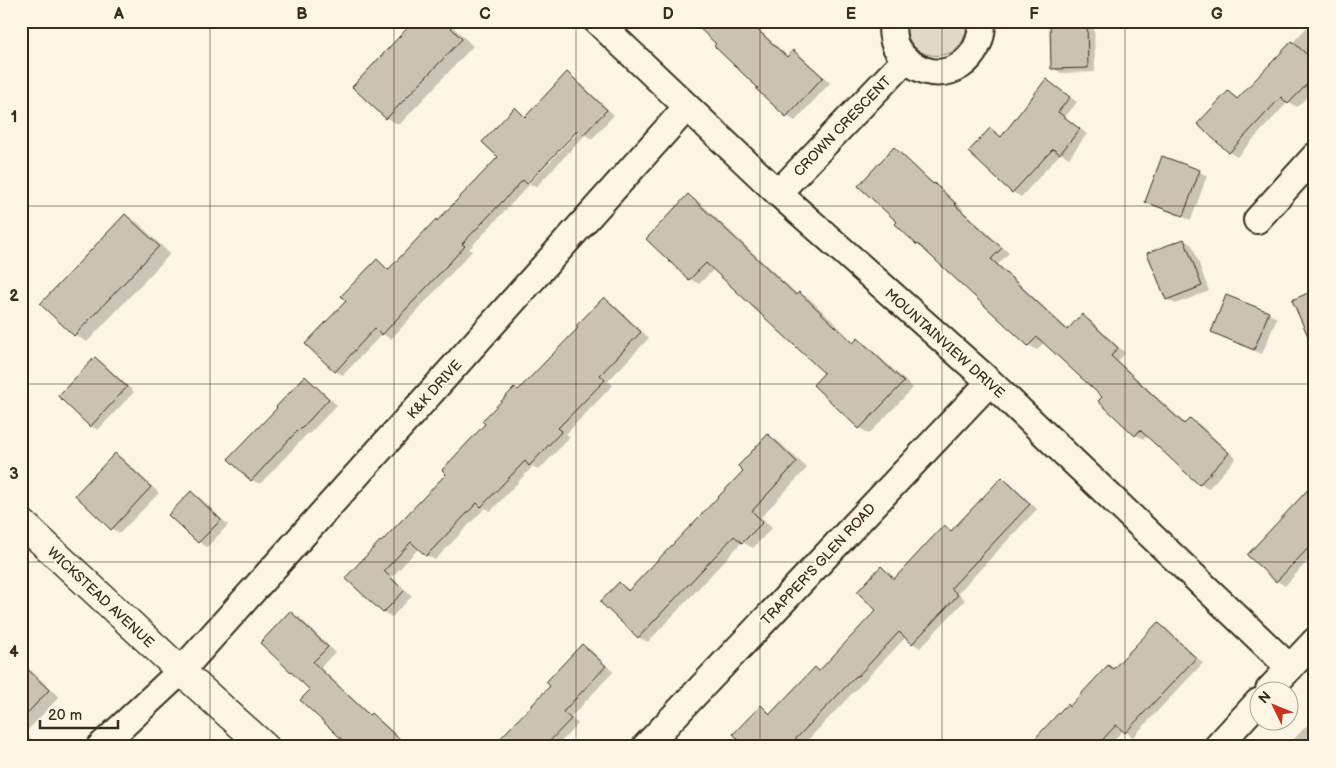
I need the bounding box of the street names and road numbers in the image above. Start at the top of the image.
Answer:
street label: CROWN CRESCENT [790,72,895,180]
street label: MOUNTAINVIEW DRIVE [881,285,1008,402]
street label: K&K DRIVE [403,356,465,422]
street label: TRAPPER'S GLEN ROAD [758,500,879,629]
street label: WICKSTEAD AVENUE [44,543,158,651]

